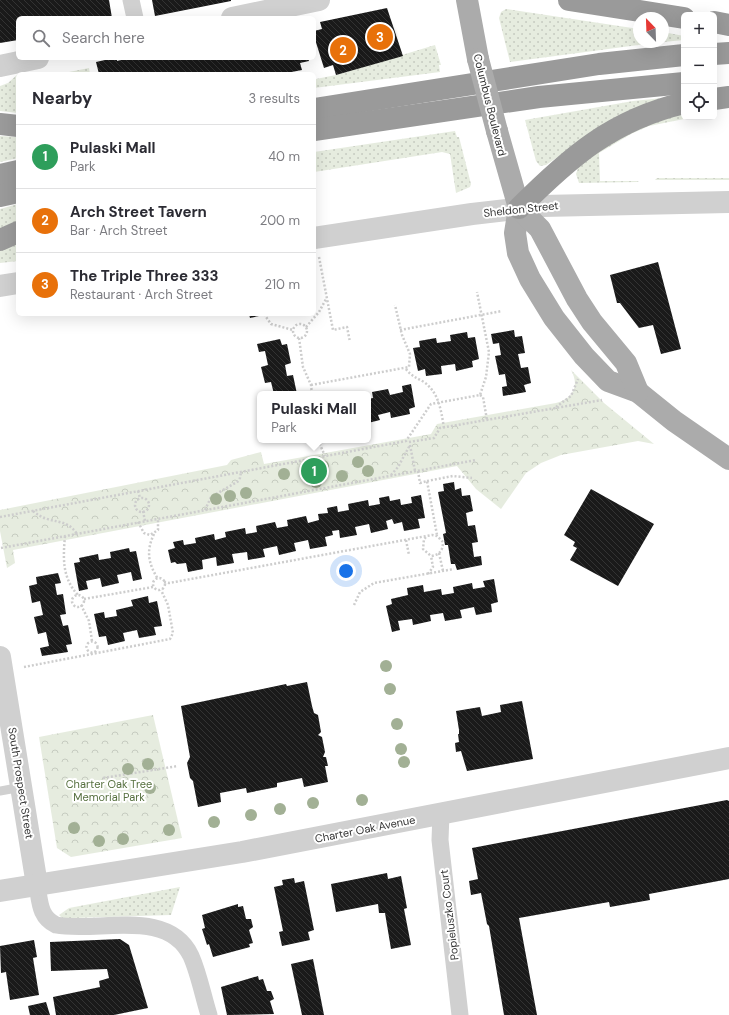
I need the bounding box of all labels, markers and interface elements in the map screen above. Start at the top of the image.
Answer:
north arrow [633,12,669,48]
map controls [681,12,717,120]
button: + [681,12,717,48]
search box [16,16,316,60]
pin: 3 [367,22,393,52]
icon: search [30,27,52,49]
text: Search here [62,28,145,48]
pin: 2 [330,35,356,65]
button: − [681,48,717,84]
street label: Columbus Boulevard [471,52,509,158]
button: locate [681,84,717,120]
text: Nearby [32,87,92,109]
text: 3 results [248,90,300,107]
text: Pulaski Mall [70,138,156,158]
text: 1 [43,148,47,165]
text: 40 m [268,148,300,165]
text: Park [70,158,96,175]
street label: Sheldon Street [483,198,559,220]
text: Arch Street Tavern [70,202,207,222]
text: 2 [41,212,49,229]
text: 200 m [260,212,300,229]
text: Bar · Arch Street [70,222,168,239]
text: The Triple Three 333 [70,266,219,286]
text: 3 [41,276,49,293]
text: 210 m [265,276,300,293]
text: Restaurant · Arch Street [70,286,213,303]
popup [257,391,371,443]
text: Pulaski Mall [271,399,357,419]
text: Park [271,419,297,436]
pin: 1 [301,456,327,486]
your location [336,561,356,581]
street label: South Prospect Street [5,726,37,840]
park label: Charter Oak Tree Memorial Park [66,777,152,804]
street label: Charter Oak Avenue [314,812,416,846]
street label: Popieluszko Court [436,869,462,961]

